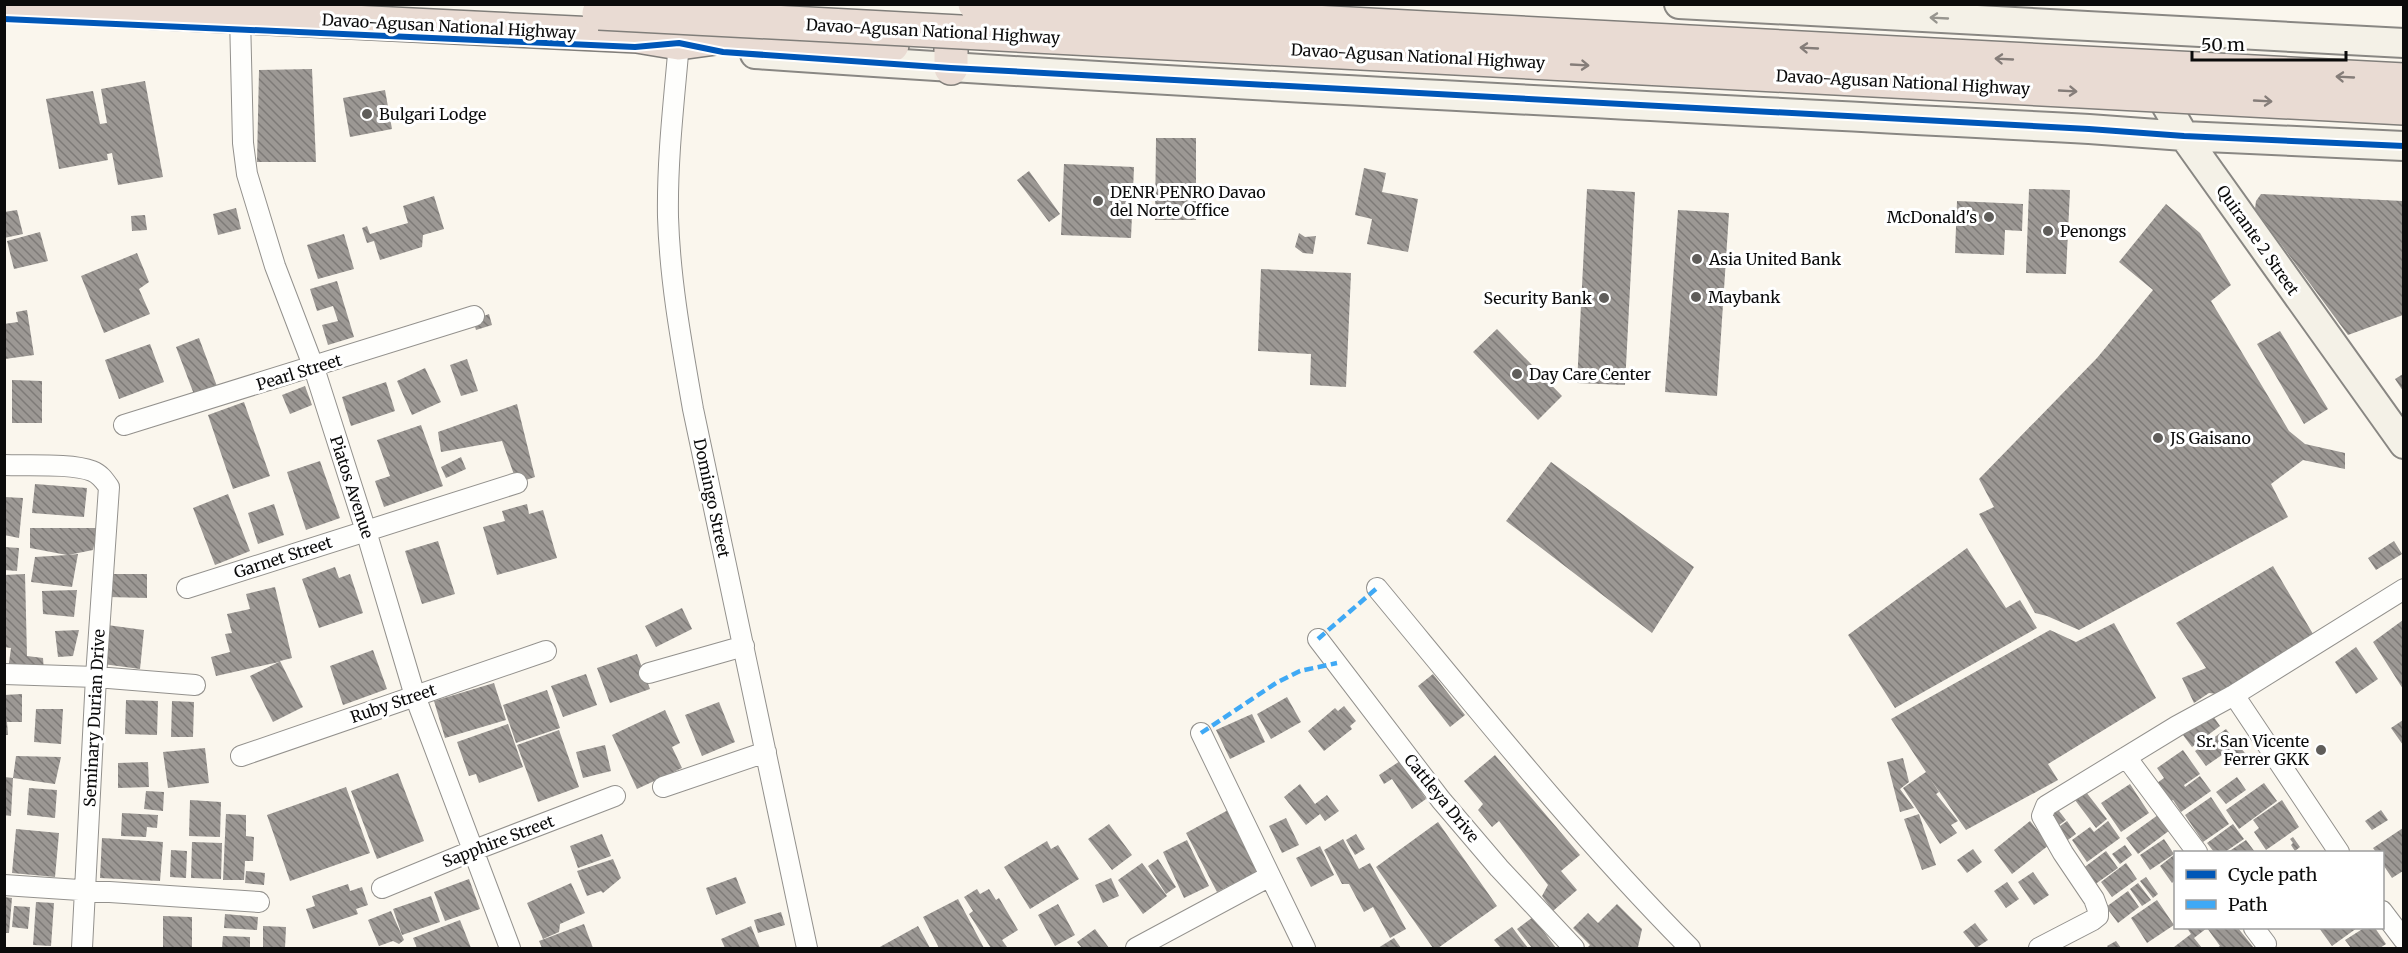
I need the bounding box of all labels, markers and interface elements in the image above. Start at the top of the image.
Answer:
street label: Davao-Agusan National Highway [321,9,577,43]
one-way arrow [1930,13,1950,24]
street label: Davao-Agusan National Highway [805,14,1061,48]
scale bar [2192,24,2346,62]
text: 50 m [2201,33,2245,56]
street label: Davao-Agusan National Highway [1290,39,1546,73]
one-way arrow [1799,43,1819,54]
one-way arrow [1994,53,2014,64]
one-way arrow [1569,59,1589,70]
street label: Davao-Agusan National Highway [1775,65,2031,99]
one-way arrow [2336,71,2356,82]
one-way arrow [2058,85,2078,96]
one-way arrow [2252,95,2272,106]
place label: Bulgari Lodge [379,104,486,124]
marker: Bulgari Lodge [360,107,374,121]
street label: Quirante 2 Street [2212,181,2304,300]
place label: DENR PENRO Davao del Norte Office [1110,182,1266,220]
marker: DENR PENRO Davao del Norte Office [1091,194,1105,208]
place label: McDonald's [1887,207,1977,227]
marker: McDonald's [1982,210,1996,224]
place label: Penongs [2060,221,2126,241]
marker: Penongs [2041,224,2055,238]
place label: Asia United Bank [1708,249,1842,269]
marker: Asia United Bank [1690,252,1704,266]
place label: Maybank [1708,287,1781,307]
place label: Security Bank [1484,288,1593,308]
marker: Maybank [1689,290,1703,304]
marker: Security Bank [1597,291,1611,305]
street label: Pearl Street [254,349,345,394]
place label: Day Care Center [1529,364,1651,384]
marker: Day Care Center [1510,367,1524,381]
place label: JS Gaisano [2169,428,2251,448]
marker: JS Gaisano [2151,431,2165,445]
street label: Piatos Avenue [326,433,378,541]
street label: Domingo Street [690,436,735,560]
street label: Garnet Street [231,531,335,582]
street label: Seminary Durian Drive [79,629,109,807]
street label: Ruby Street [348,679,439,727]
place label: Sr. San Vicente Ferrer GKK [2196,731,2309,769]
marker: Sr. San Vicente Ferrer GKK [2314,743,2328,757]
street label: Cattleya Drive [1400,750,1484,846]
street label: Sapphire Street [439,810,557,872]
legend [2174,851,2384,929]
text: Cycle path [2228,863,2318,886]
text: Path [2228,893,2268,916]

